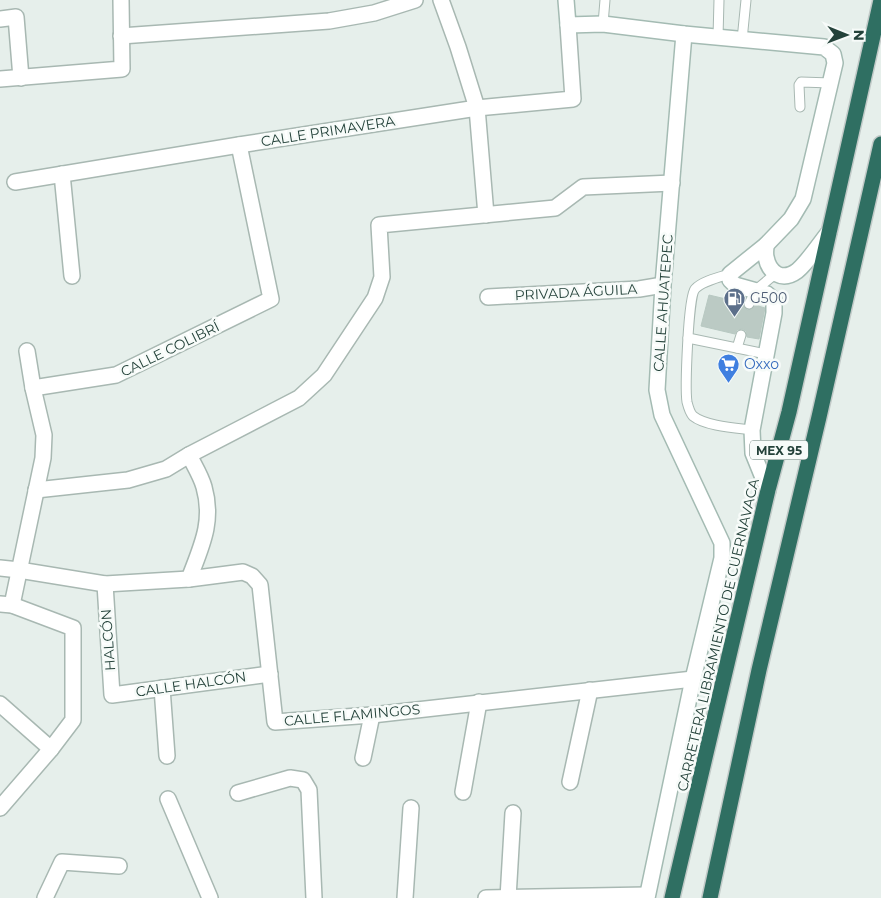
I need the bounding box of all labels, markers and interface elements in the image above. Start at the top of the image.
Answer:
north arrow [821,10,871,60]
text: N [850,29,868,41]
street label: CALLE PRIMAVERA [260,111,397,150]
street label: CALLE AHUATEPEC [649,234,677,372]
street label: PRIVADA ÁGUILA [514,280,639,304]
fuel station icon: G500 [722,286,746,317]
place label: G500 [750,289,787,307]
street label: CALLE COLIBRÍ [118,317,223,381]
supermarket icon: Oxxo [716,352,740,383]
place label: Oxxo [744,355,779,373]
road number: MEX 95 [750,440,808,460]
street label: CARRETERA LIBRAMIENTO DE CUERNAVACA [673,476,763,793]
street label: HALCÓN [97,608,119,672]
street label: CALLE HALCÓN [135,667,247,701]
street label: CALLE FLAMINGOS [283,700,421,730]

